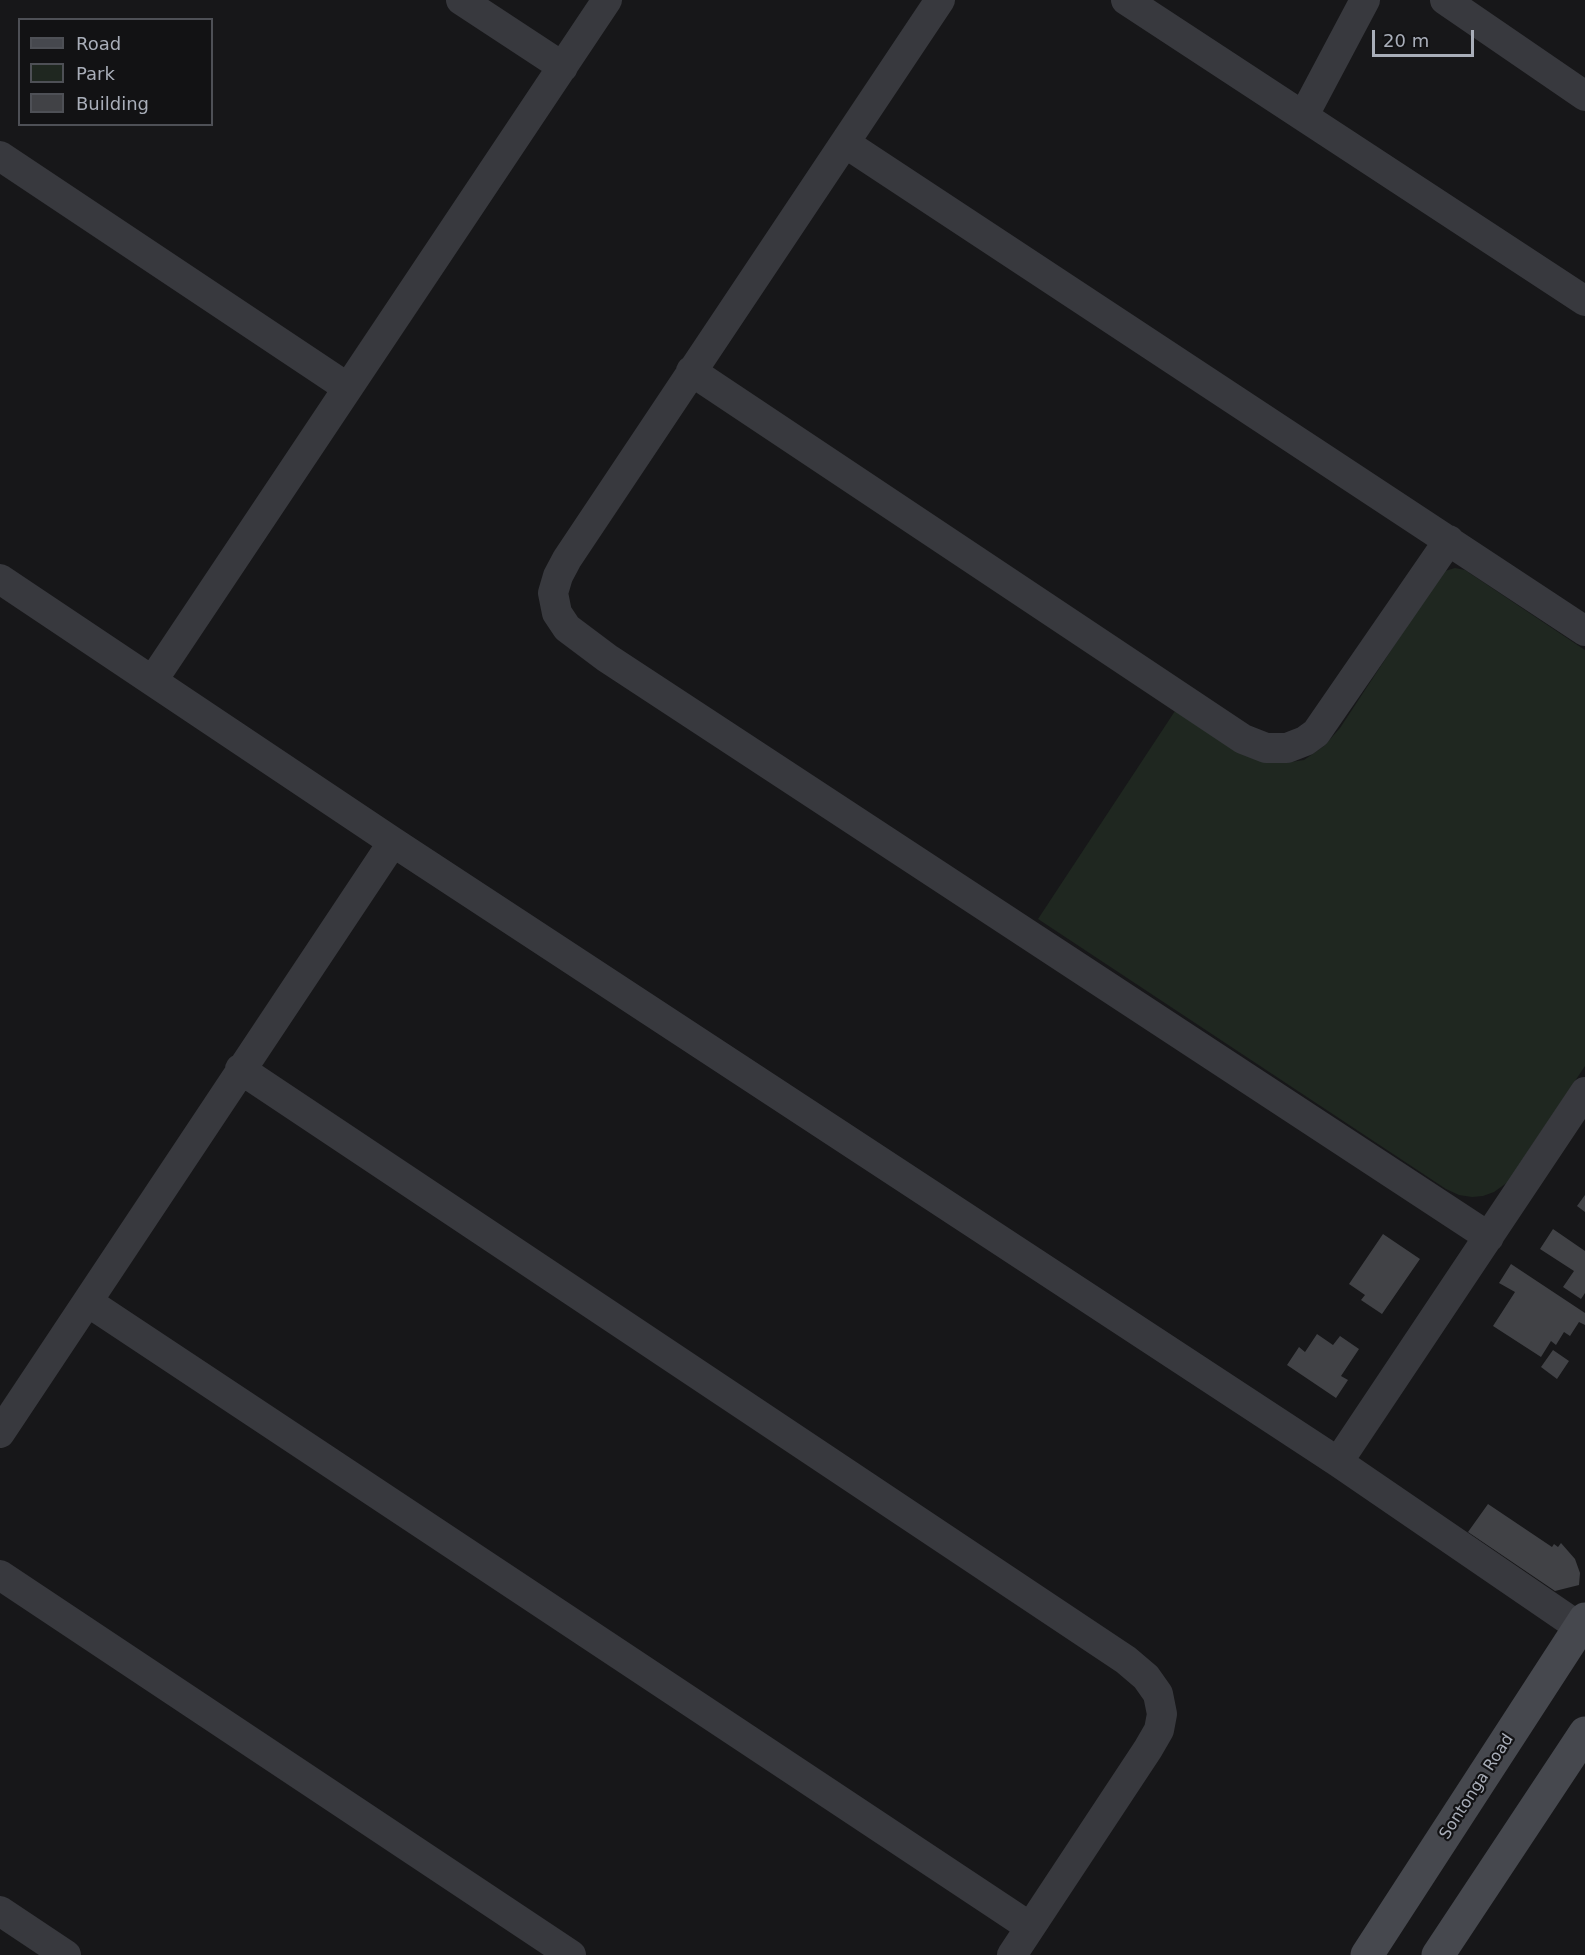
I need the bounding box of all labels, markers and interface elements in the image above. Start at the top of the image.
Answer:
legend [18,18,213,126]
scale bar [1375,18,1477,56]
text: 20 m [1383,30,1429,51]
text: Road [76,33,121,54]
text: Park [76,63,115,84]
text: Building [76,93,149,114]
street label: Sontonga Road [1436,1731,1518,1843]

